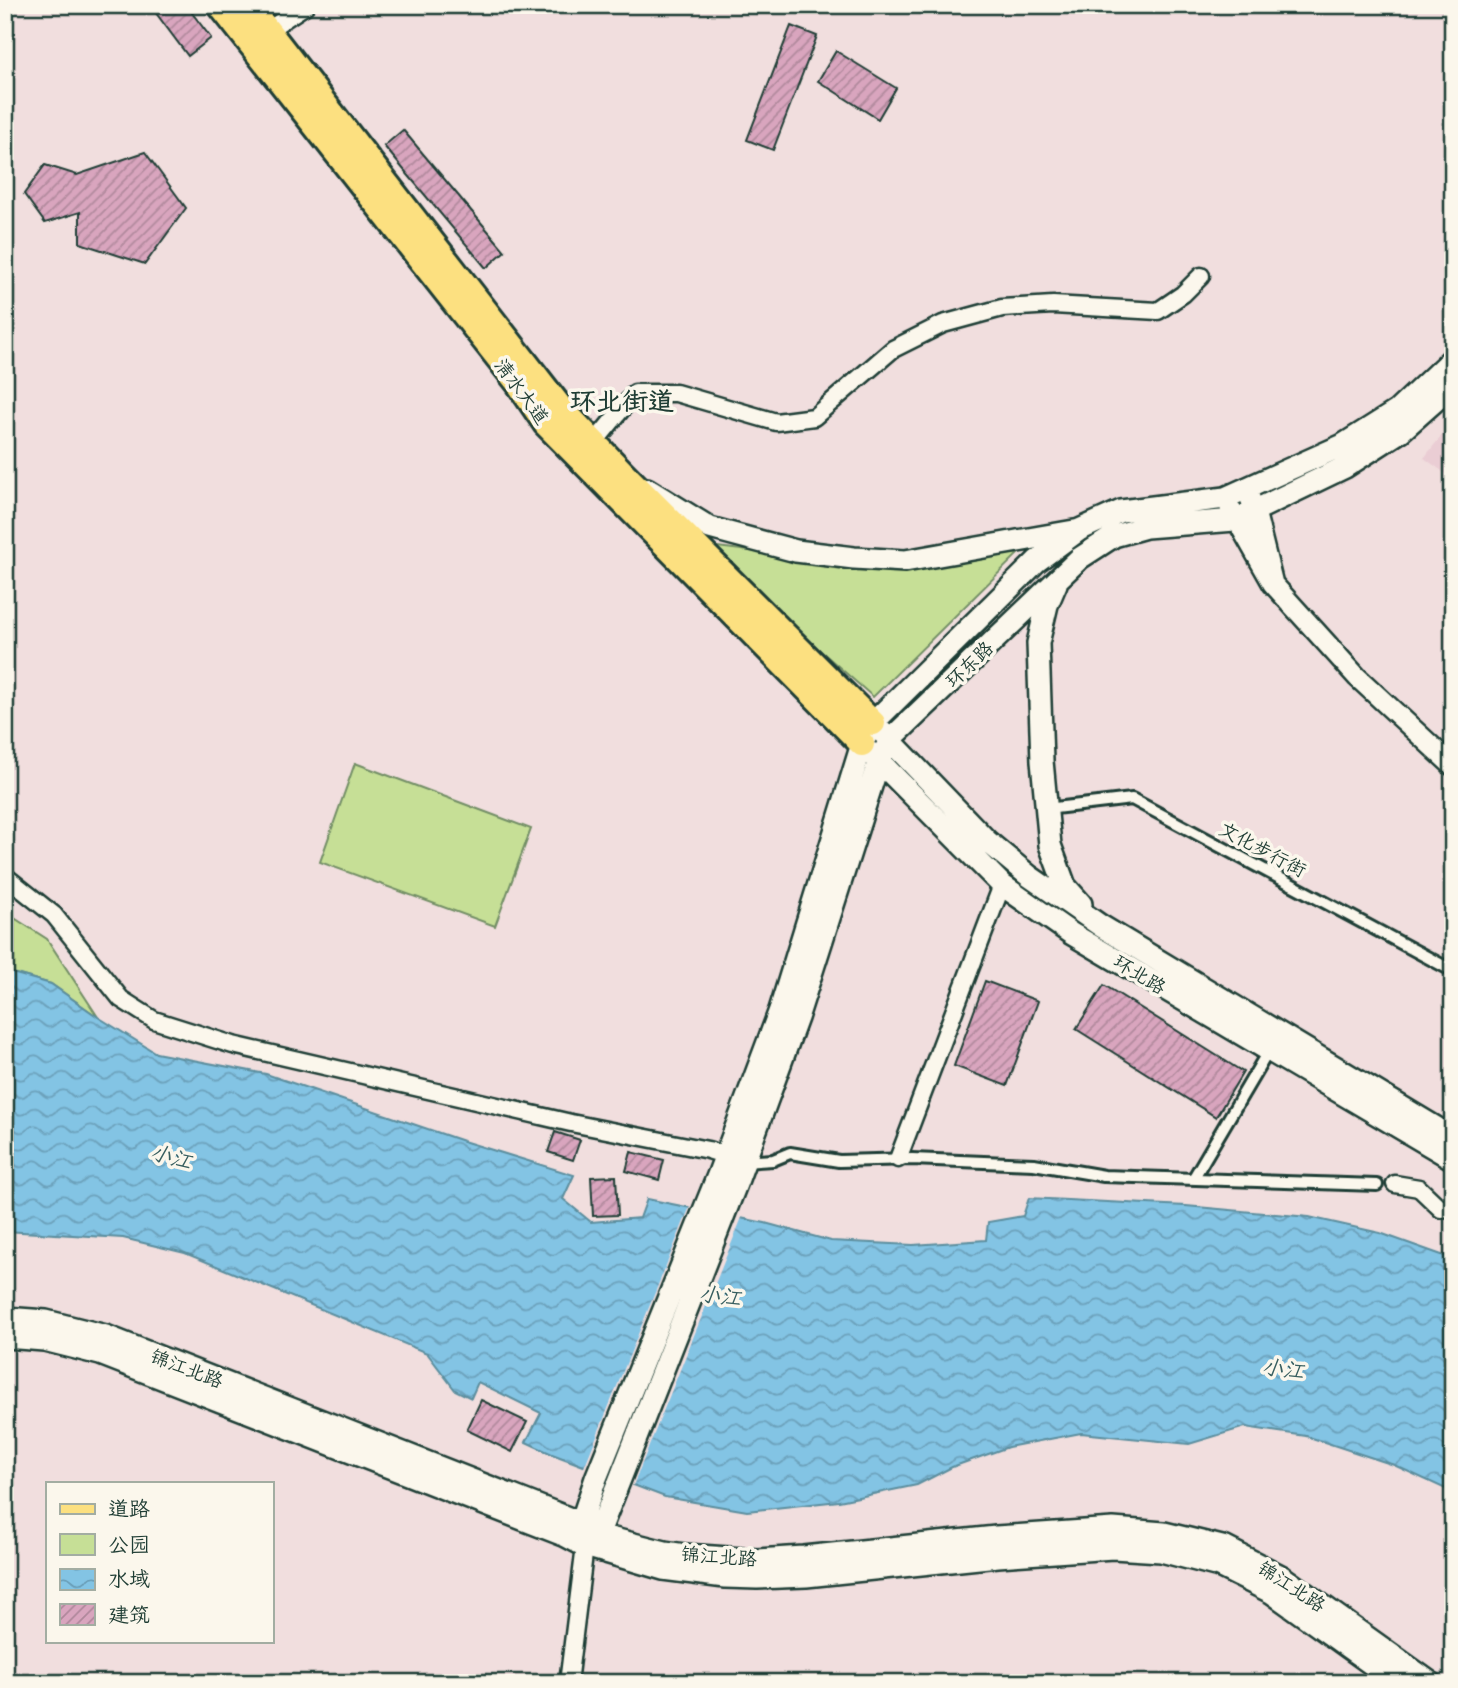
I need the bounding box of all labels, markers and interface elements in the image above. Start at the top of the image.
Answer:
street label: 清水大道 [490,353,554,429]
district label: 环北街道 [570,384,674,417]
street label: 环东路 [940,636,998,692]
street label: 文化步行街 [1215,816,1311,882]
street label: 环北路 [1109,949,1171,999]
water label: 小江 [147,1138,196,1175]
water label: 小江 [698,1280,744,1312]
street label: 锦江北路 [147,1343,227,1393]
water label: 小江 [1261,1353,1307,1385]
legend [46,1482,273,1642]
text: 道路 [108,1495,150,1522]
text: 公园 [108,1531,150,1558]
street label: 锦江北路 [680,1541,758,1571]
street label: 锦江北路 [1254,1555,1330,1617]
text: 水域 [108,1565,150,1592]
text: 建筑 [108,1601,150,1628]

